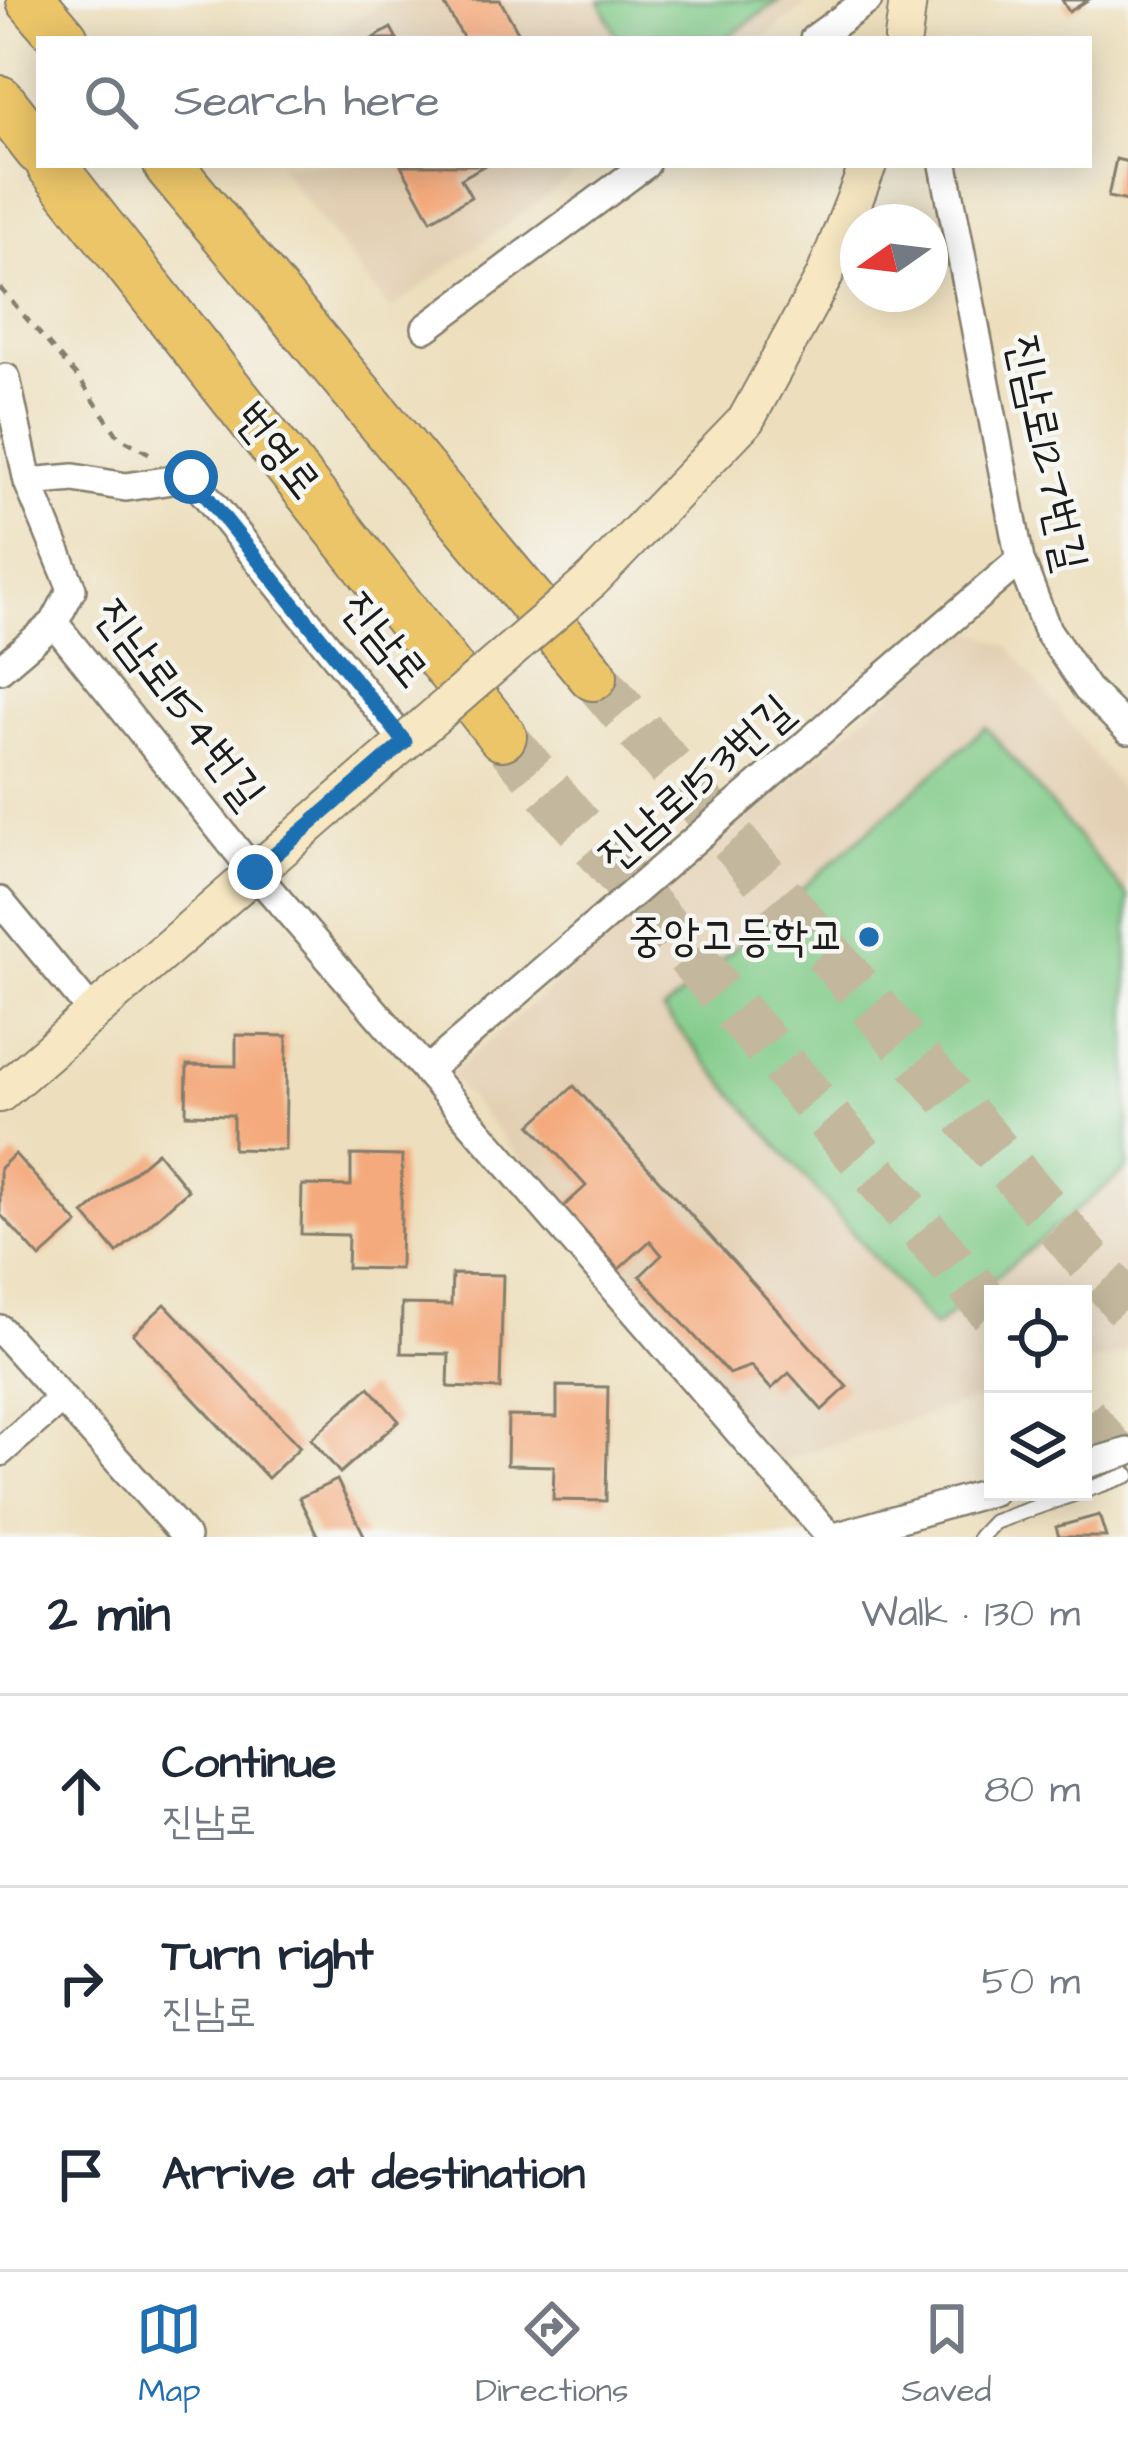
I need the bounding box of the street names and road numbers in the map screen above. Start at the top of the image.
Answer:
street label: 진남로127번길 [991,329,1101,577]
street label: 번영로 [219,389,335,513]
street label: 진남로 [326,578,442,702]
street label: 진남로154번길 [79,586,279,822]
street label: 진남로153번길 [585,681,807,887]

